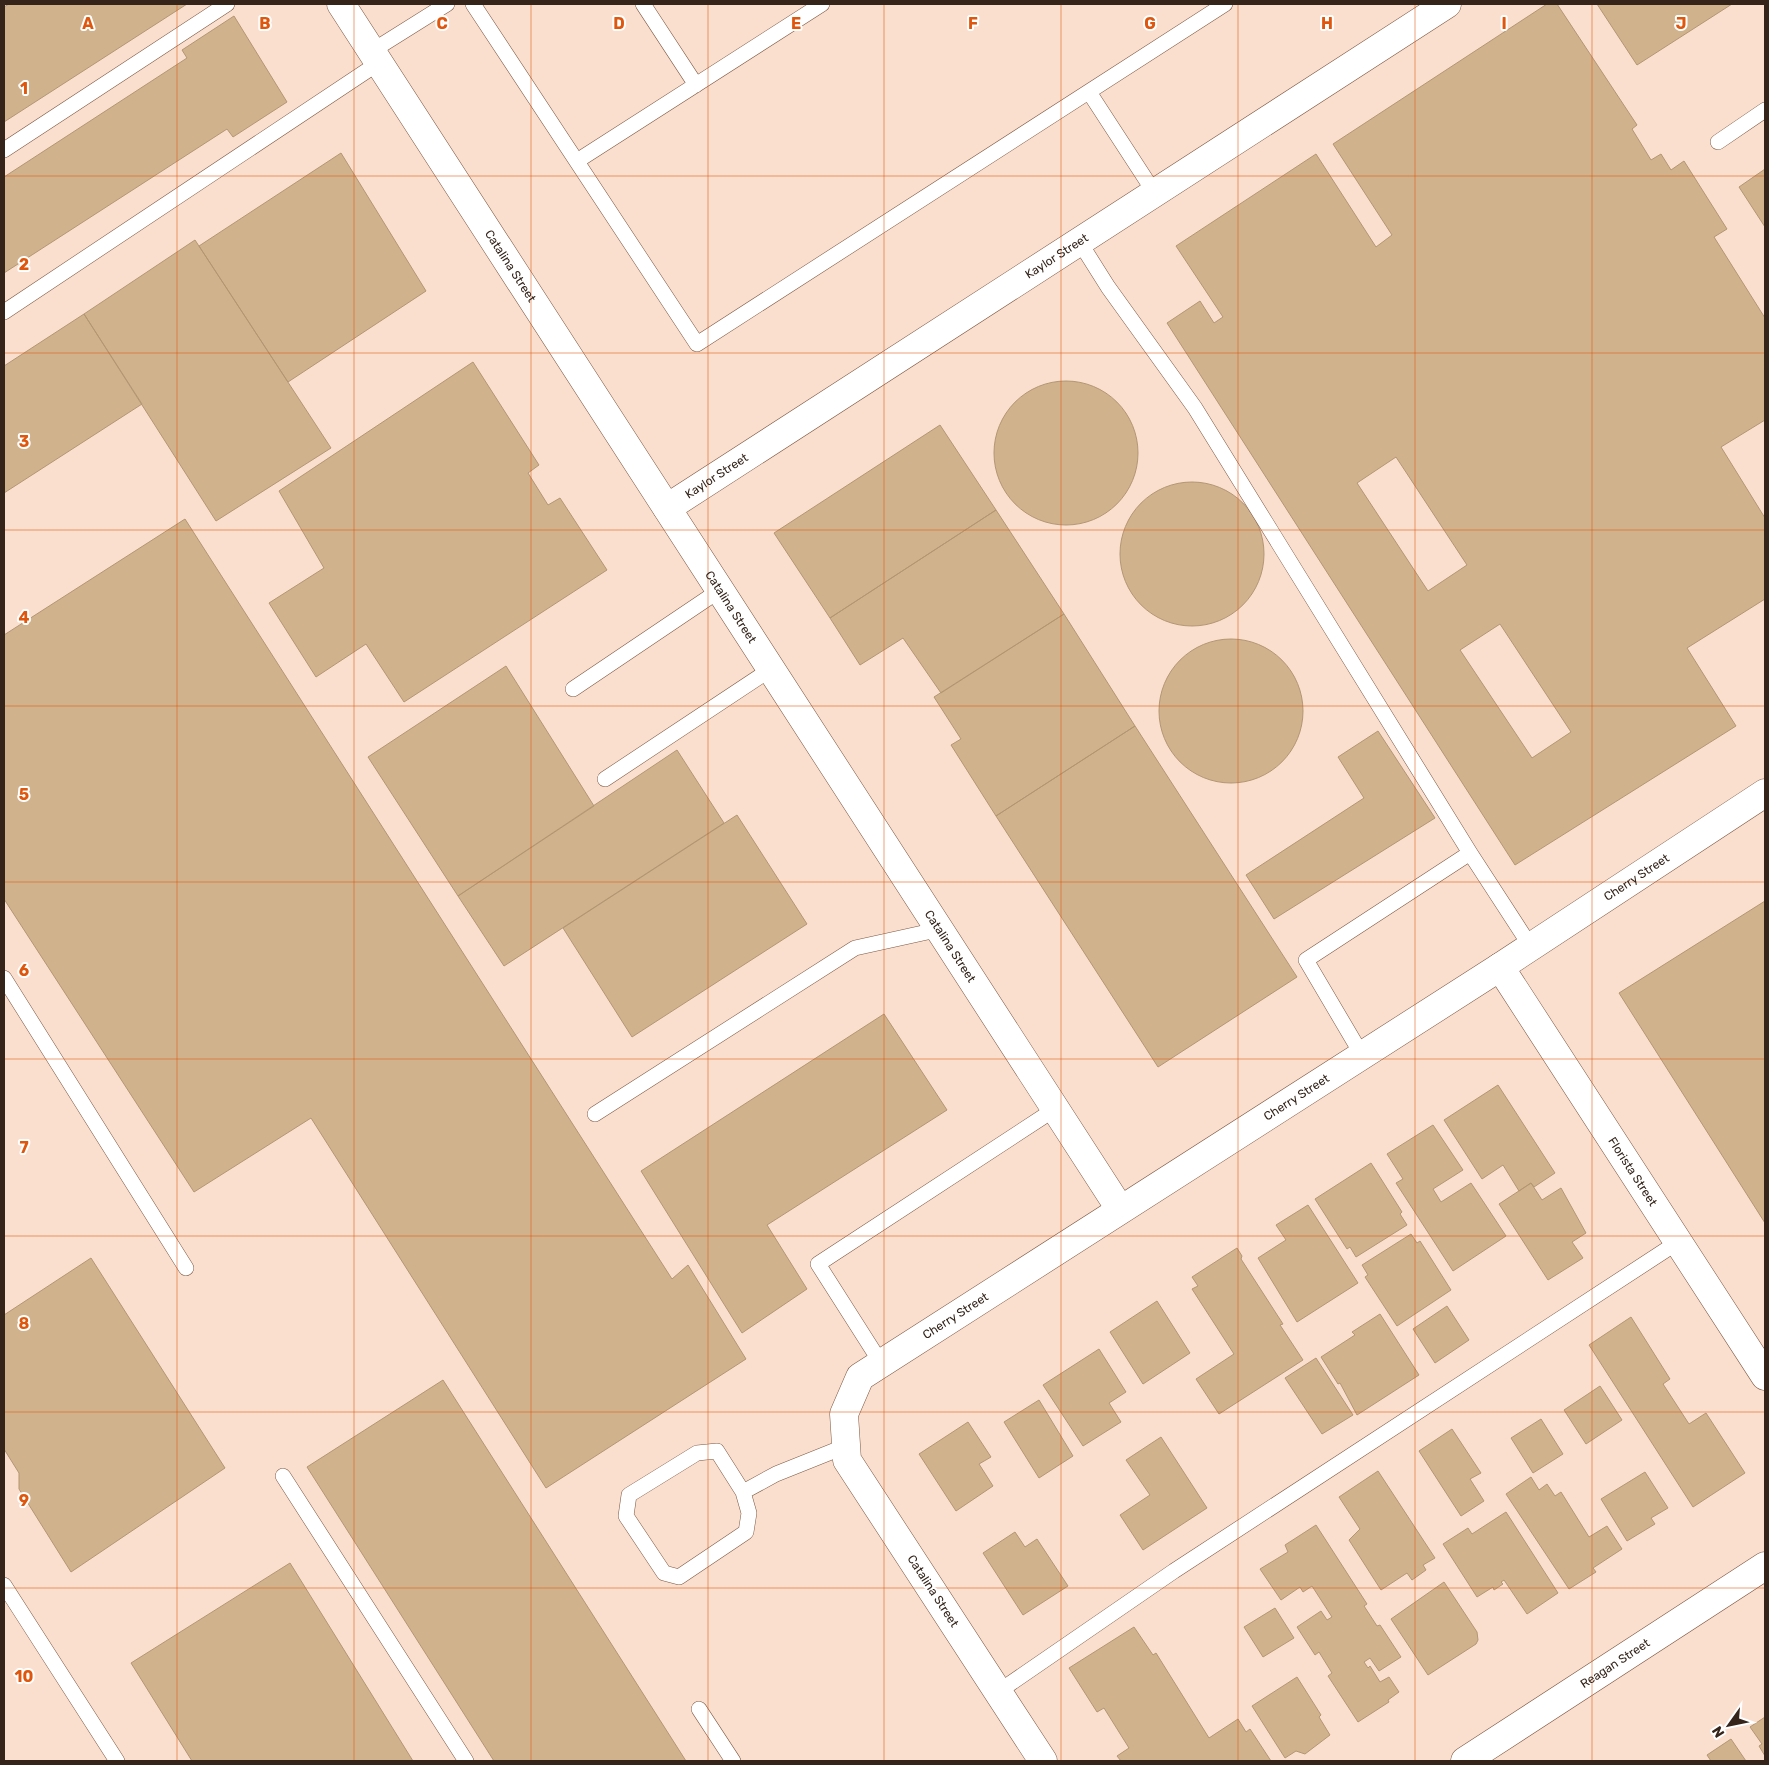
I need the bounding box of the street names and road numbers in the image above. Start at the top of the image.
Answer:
street label: Catalina Street [482,227,539,305]
street label: Kaylor Street [1023,231,1091,282]
street label: Kaylor Street [682,450,751,501]
street label: Catalina Street [702,568,759,646]
street label: Cherry Street [1601,851,1672,904]
street label: Catalina Street [922,907,979,985]
street label: Cherry Street [1261,1071,1332,1124]
street label: Florista Street [1605,1135,1660,1209]
street label: Cherry Street [920,1289,991,1342]
street label: Catalina Street [904,1552,962,1630]
street label: Reagan Street [1578,1636,1653,1691]

